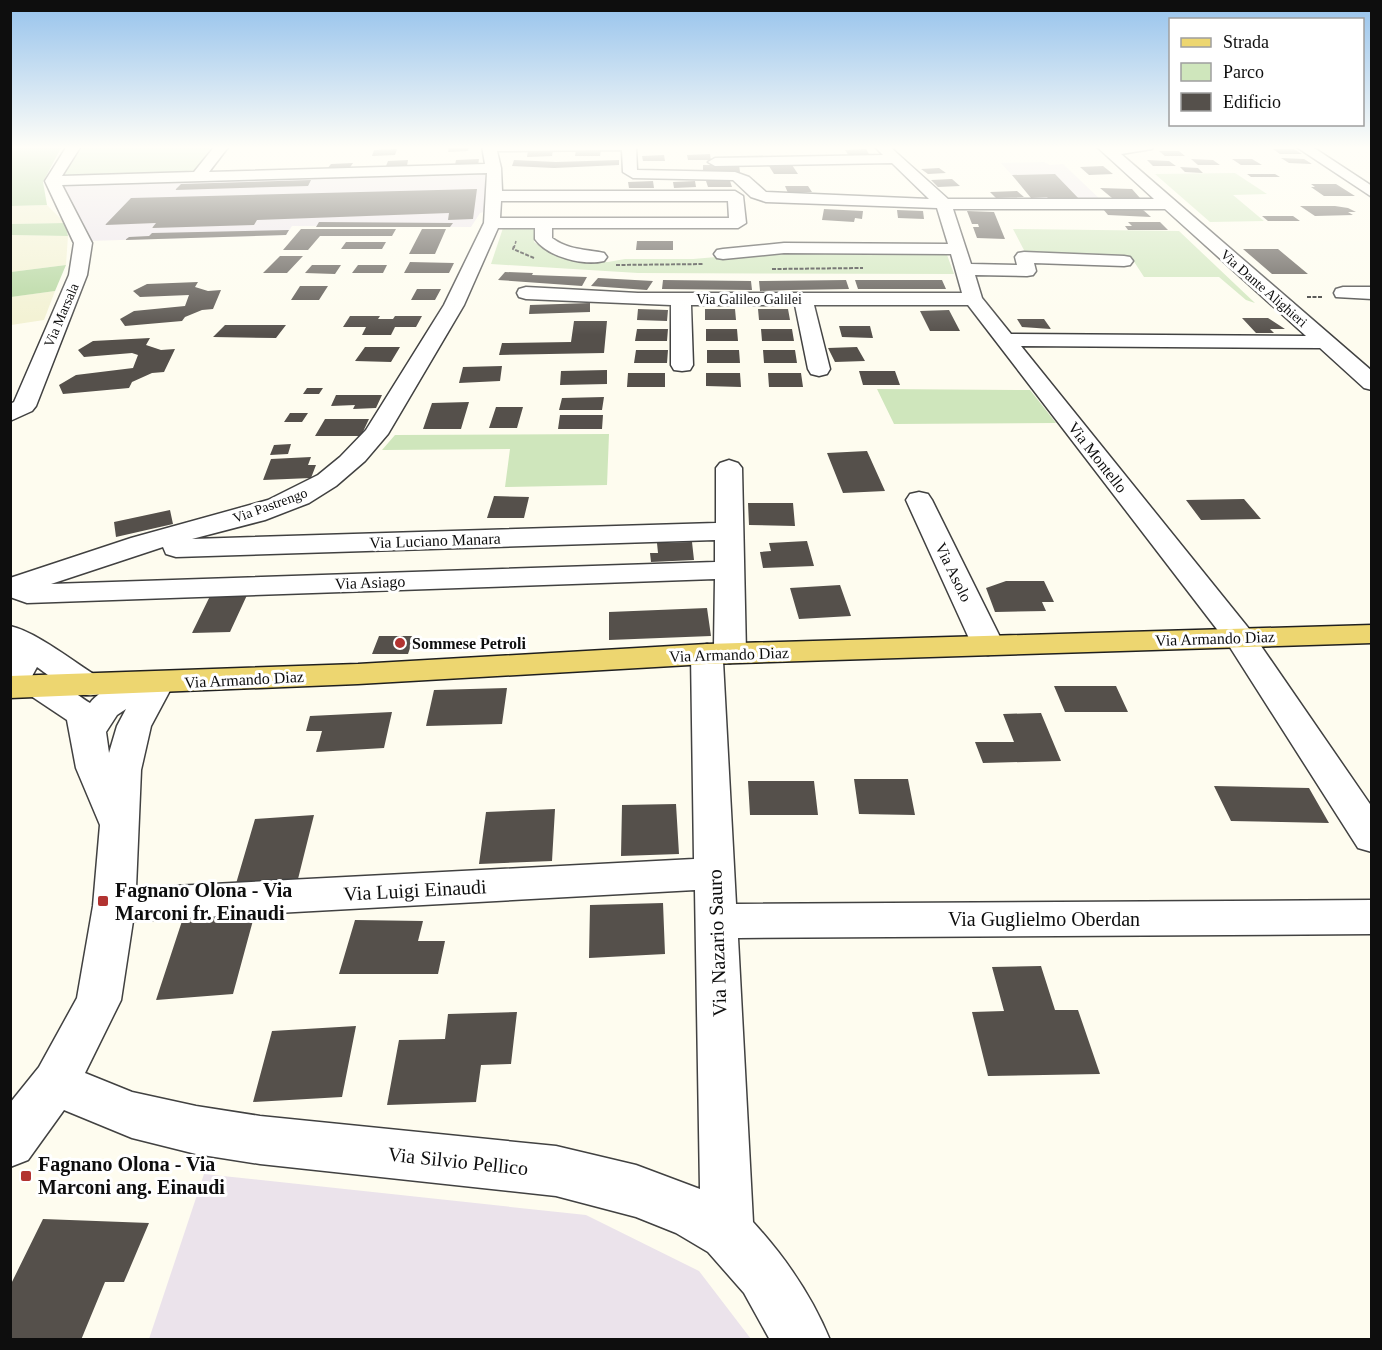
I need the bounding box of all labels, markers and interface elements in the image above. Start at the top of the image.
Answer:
legend [1169,18,1364,126]
text: Strada [1223,32,1269,52]
text: Parco [1223,62,1264,82]
text: Edificio [1223,92,1281,112]
street label: Via Dante Alighieri [1217,247,1310,330]
street label: Via Marsala [41,280,82,349]
street label: Via Galileo Galilei [696,292,802,307]
street label: Via Montello [1065,419,1130,496]
street label: Via Pastrengo [231,485,309,526]
street label: Via Luciano Manara [369,530,501,551]
street label: Via Asolo [932,540,975,604]
street label: Via Asiago [334,573,406,593]
street label: Via Armando Diaz [1155,628,1275,649]
place label: Sommese Petroli [412,635,526,652]
marker: Sommese Petroli [393,636,407,650]
street label: Via Armando Diaz [669,644,789,665]
street label: Via Armando Diaz [184,668,304,691]
street label: Via Nazario Sauro [703,869,731,1017]
street label: Via Luigi Einaudi [343,875,488,906]
place label: Fagnano Olona - Via Marconi fr. Einaudi [115,879,292,924]
marker: Fagnano Olona - Via Marconi fr. Einaudi [96,894,110,908]
street label: Via Guglielmo Oberdan [948,908,1140,931]
street label: Via Silvio Pellico [387,1143,529,1179]
place label: Fagnano Olona - Via Marconi ang. Einaudi [38,1153,225,1199]
marker: Fagnano Olona - Via Marconi ang. Einaudi [19,1169,33,1183]

